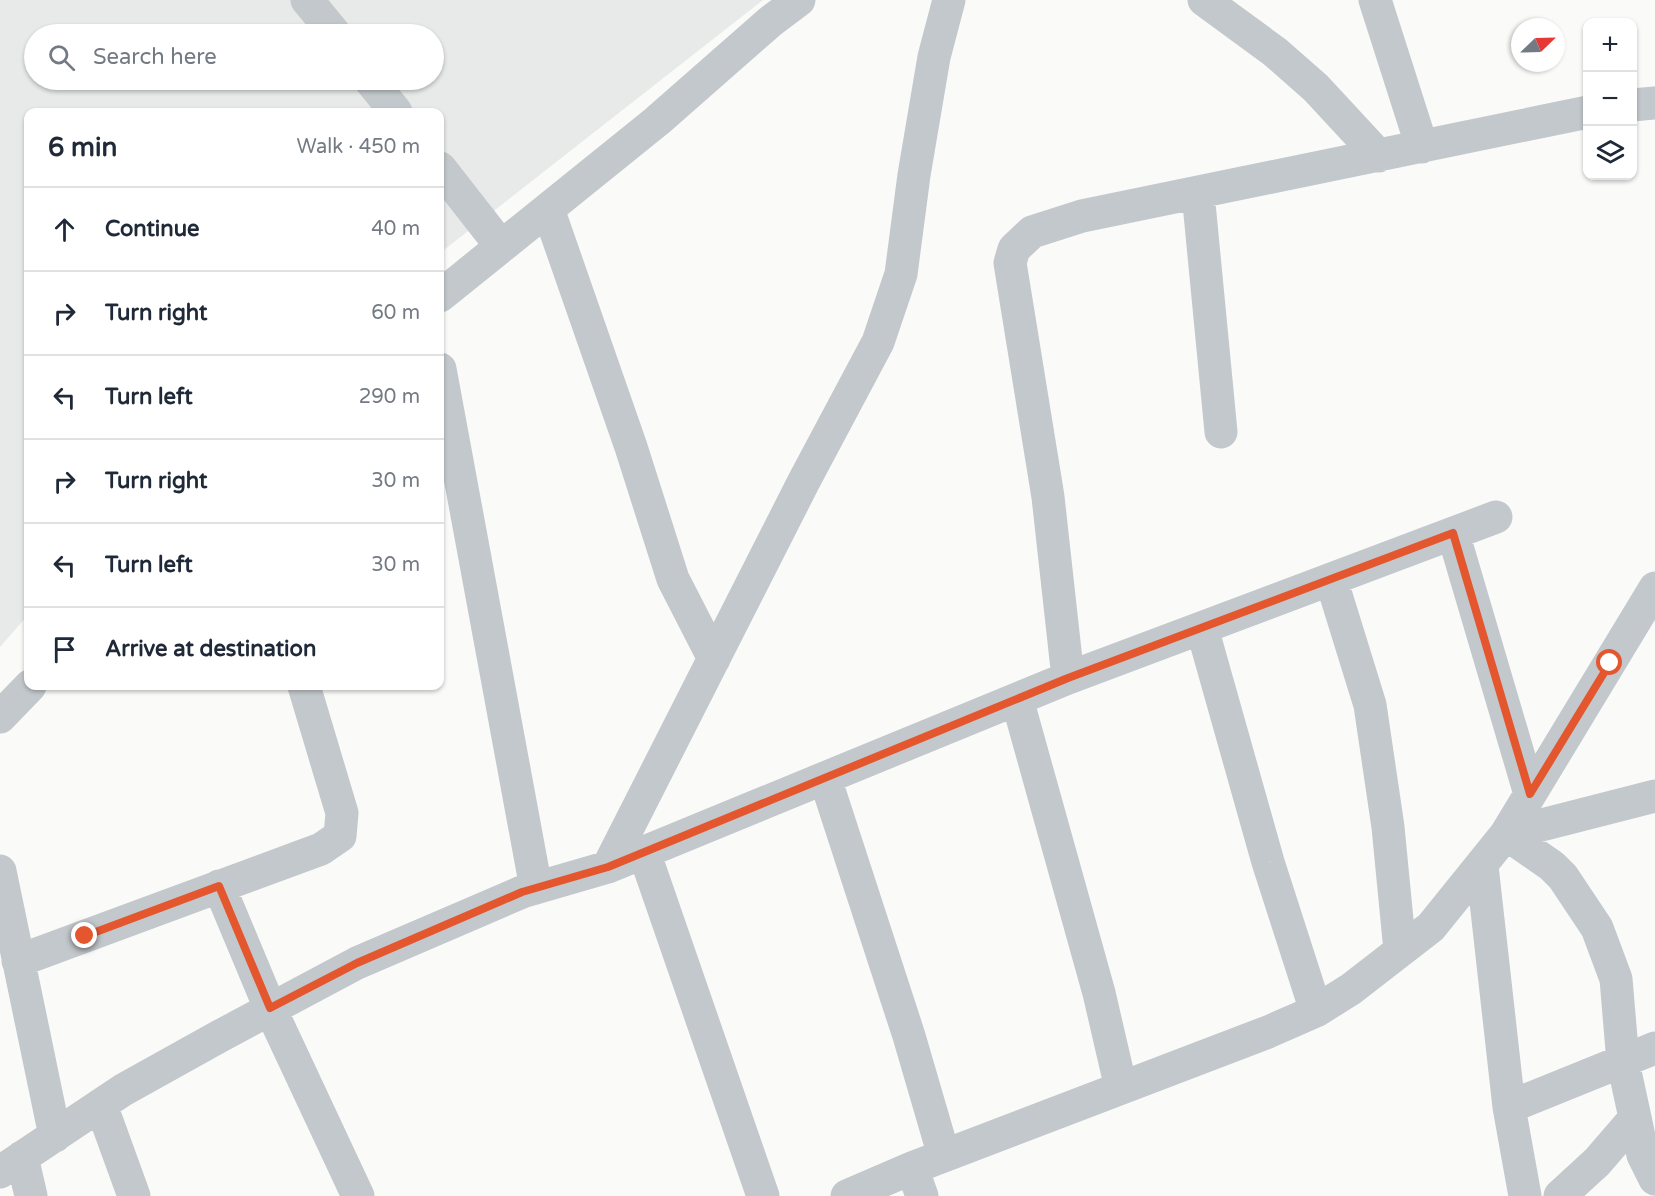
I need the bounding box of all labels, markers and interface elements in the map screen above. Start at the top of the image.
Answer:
north arrow [1511,18,1565,72]
map controls [1583,18,1637,180]
button: + [1583,18,1637,72]
search box [24,24,444,90]
icon: search [45,41,78,74]
text: Search here [93,44,217,70]
button: − [1583,72,1637,126]
button: layers [1583,126,1637,180]
text: 6 min [48,132,117,163]
text: Walk · 450 m [297,135,420,159]
icon: ahead [48,213,81,246]
text: Continue [105,216,200,242]
text: 40 m [371,217,420,241]
icon: right [48,297,81,330]
text: Turn right [105,300,207,326]
text: 60 m [371,301,420,325]
icon: left [48,381,81,414]
text: Turn left [105,384,193,410]
text: 290 m [359,385,420,409]
icon: right [48,465,81,498]
text: Turn right [105,468,207,494]
text: 30 m [371,469,420,493]
icon: left [48,549,81,582]
text: Turn left [105,552,193,578]
text: 30 m [371,553,420,577]
icon: arrive [48,633,81,666]
text: Arrive at destination [105,636,316,662]
route start [1596,649,1622,675]
route end [71,922,97,948]

